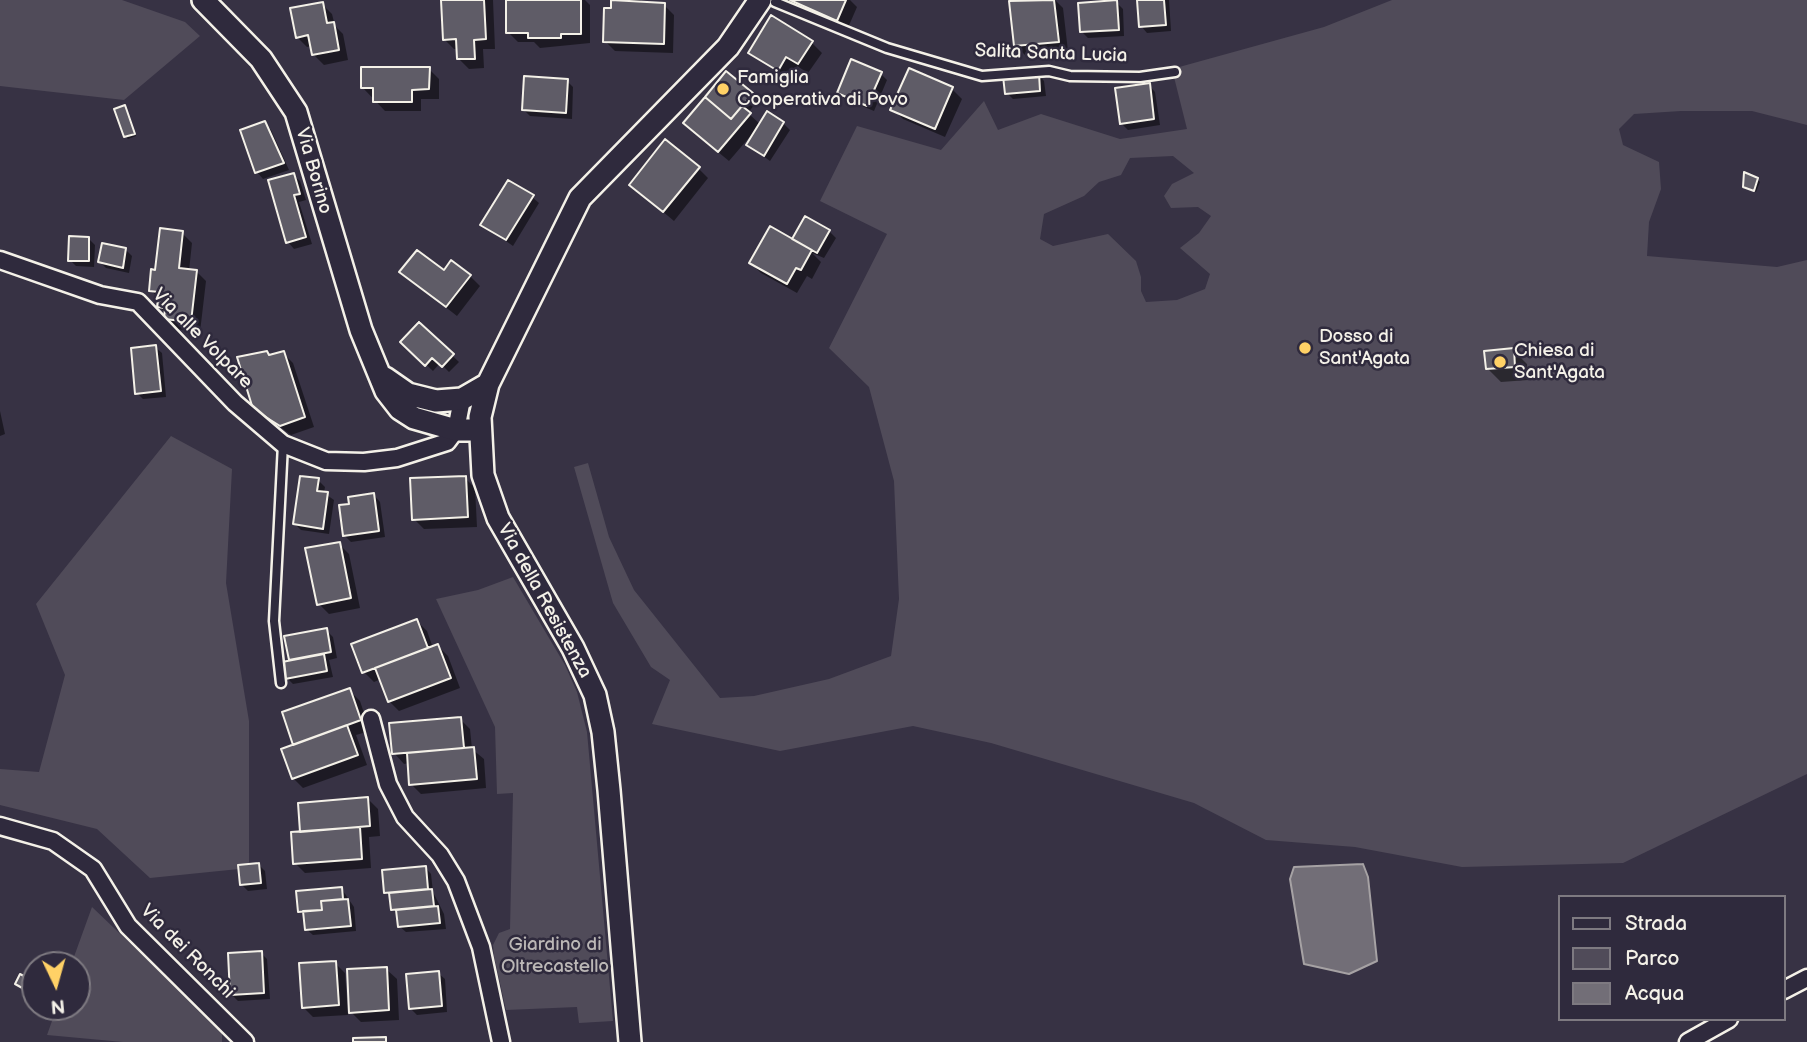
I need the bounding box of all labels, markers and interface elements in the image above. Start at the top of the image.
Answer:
street label: Salita Santa Lucia [974,40,1128,68]
place label: Famiglia Cooperativa di Povo [737,67,908,111]
marker: Famiglia Cooperativa di Povo [715,81,731,97]
street label: Via Borino [290,125,336,217]
street label: Via alle Volpare [147,284,257,394]
place label: Dosso di Sant'Agata [1319,326,1410,370]
marker: Dosso di Sant'Agata [1297,340,1313,356]
place label: Chiesa di Sant'Agata [1514,340,1605,384]
marker: Chiesa di Sant'Agata [1492,354,1508,370]
street label: Via della Resistenza [492,520,596,682]
legend [1559,895,1786,1021]
street label: Via dei Ronchi [135,900,239,1004]
text: Strada [1625,911,1687,936]
park label: Giardino di Oltrecastello [501,934,609,978]
text: Parco [1625,946,1680,971]
north arrow [21,951,91,1021]
text: Acqua [1625,981,1684,1006]
text: N [50,993,66,1018]

